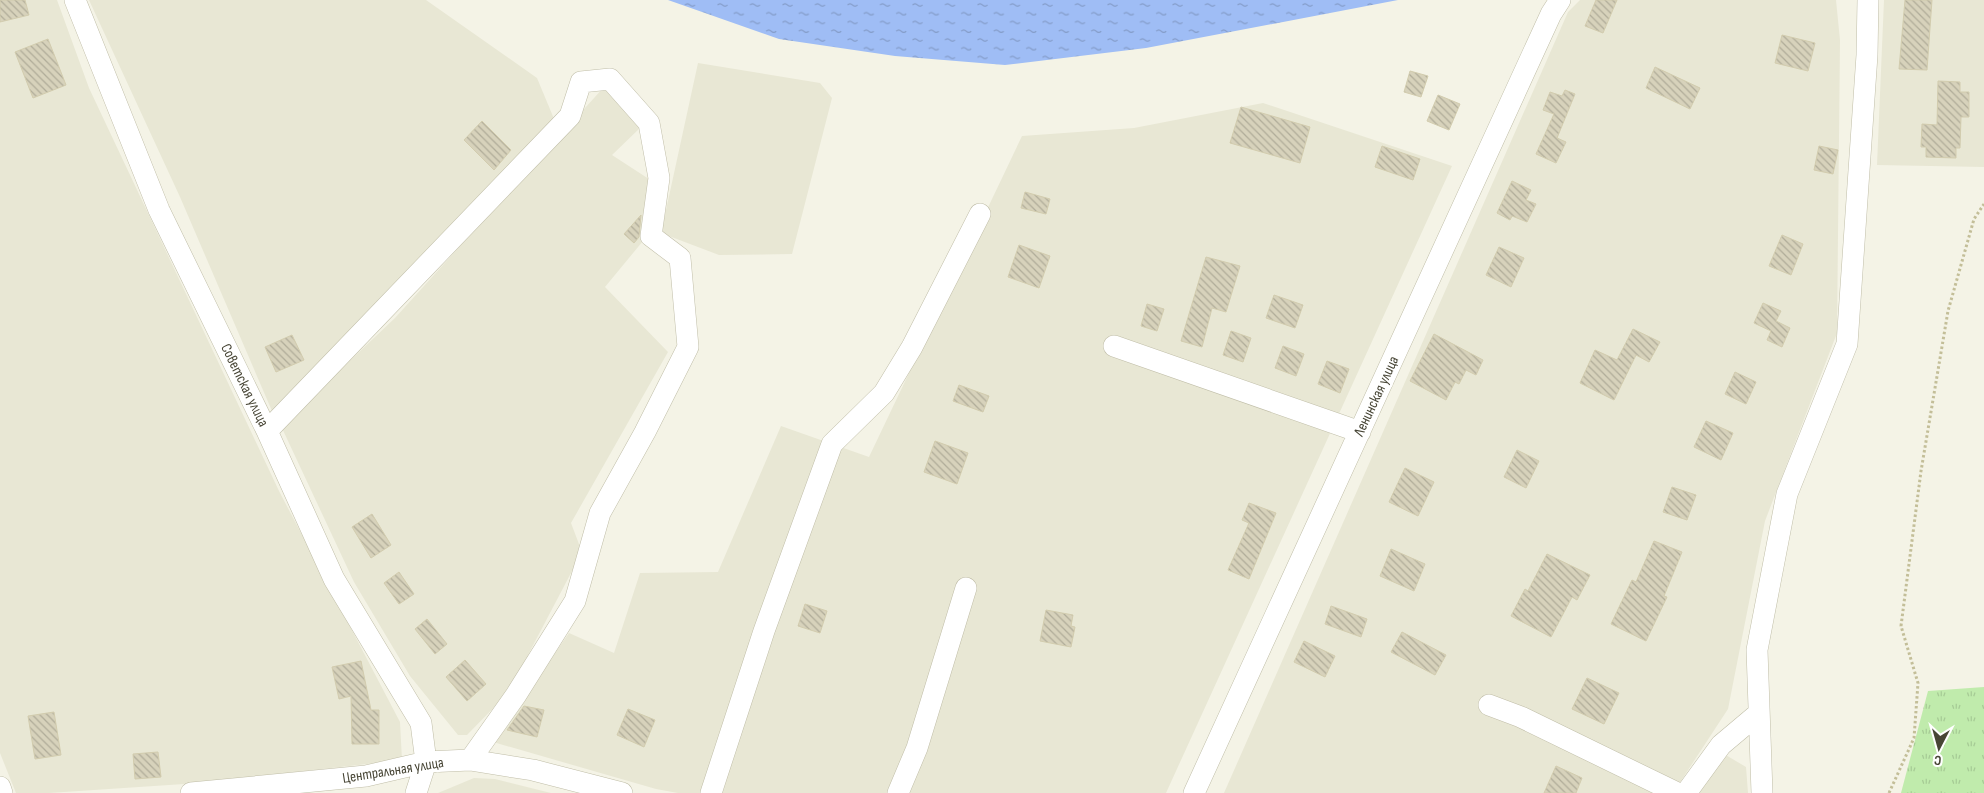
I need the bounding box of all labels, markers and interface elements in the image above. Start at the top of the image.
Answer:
street label: Советская улица [216,341,273,430]
street label: Ленинская улица [1349,353,1403,440]
north arrow [1914,723,1964,773]
text: С [1933,752,1942,769]
street label: Центральная улица [341,753,445,788]

